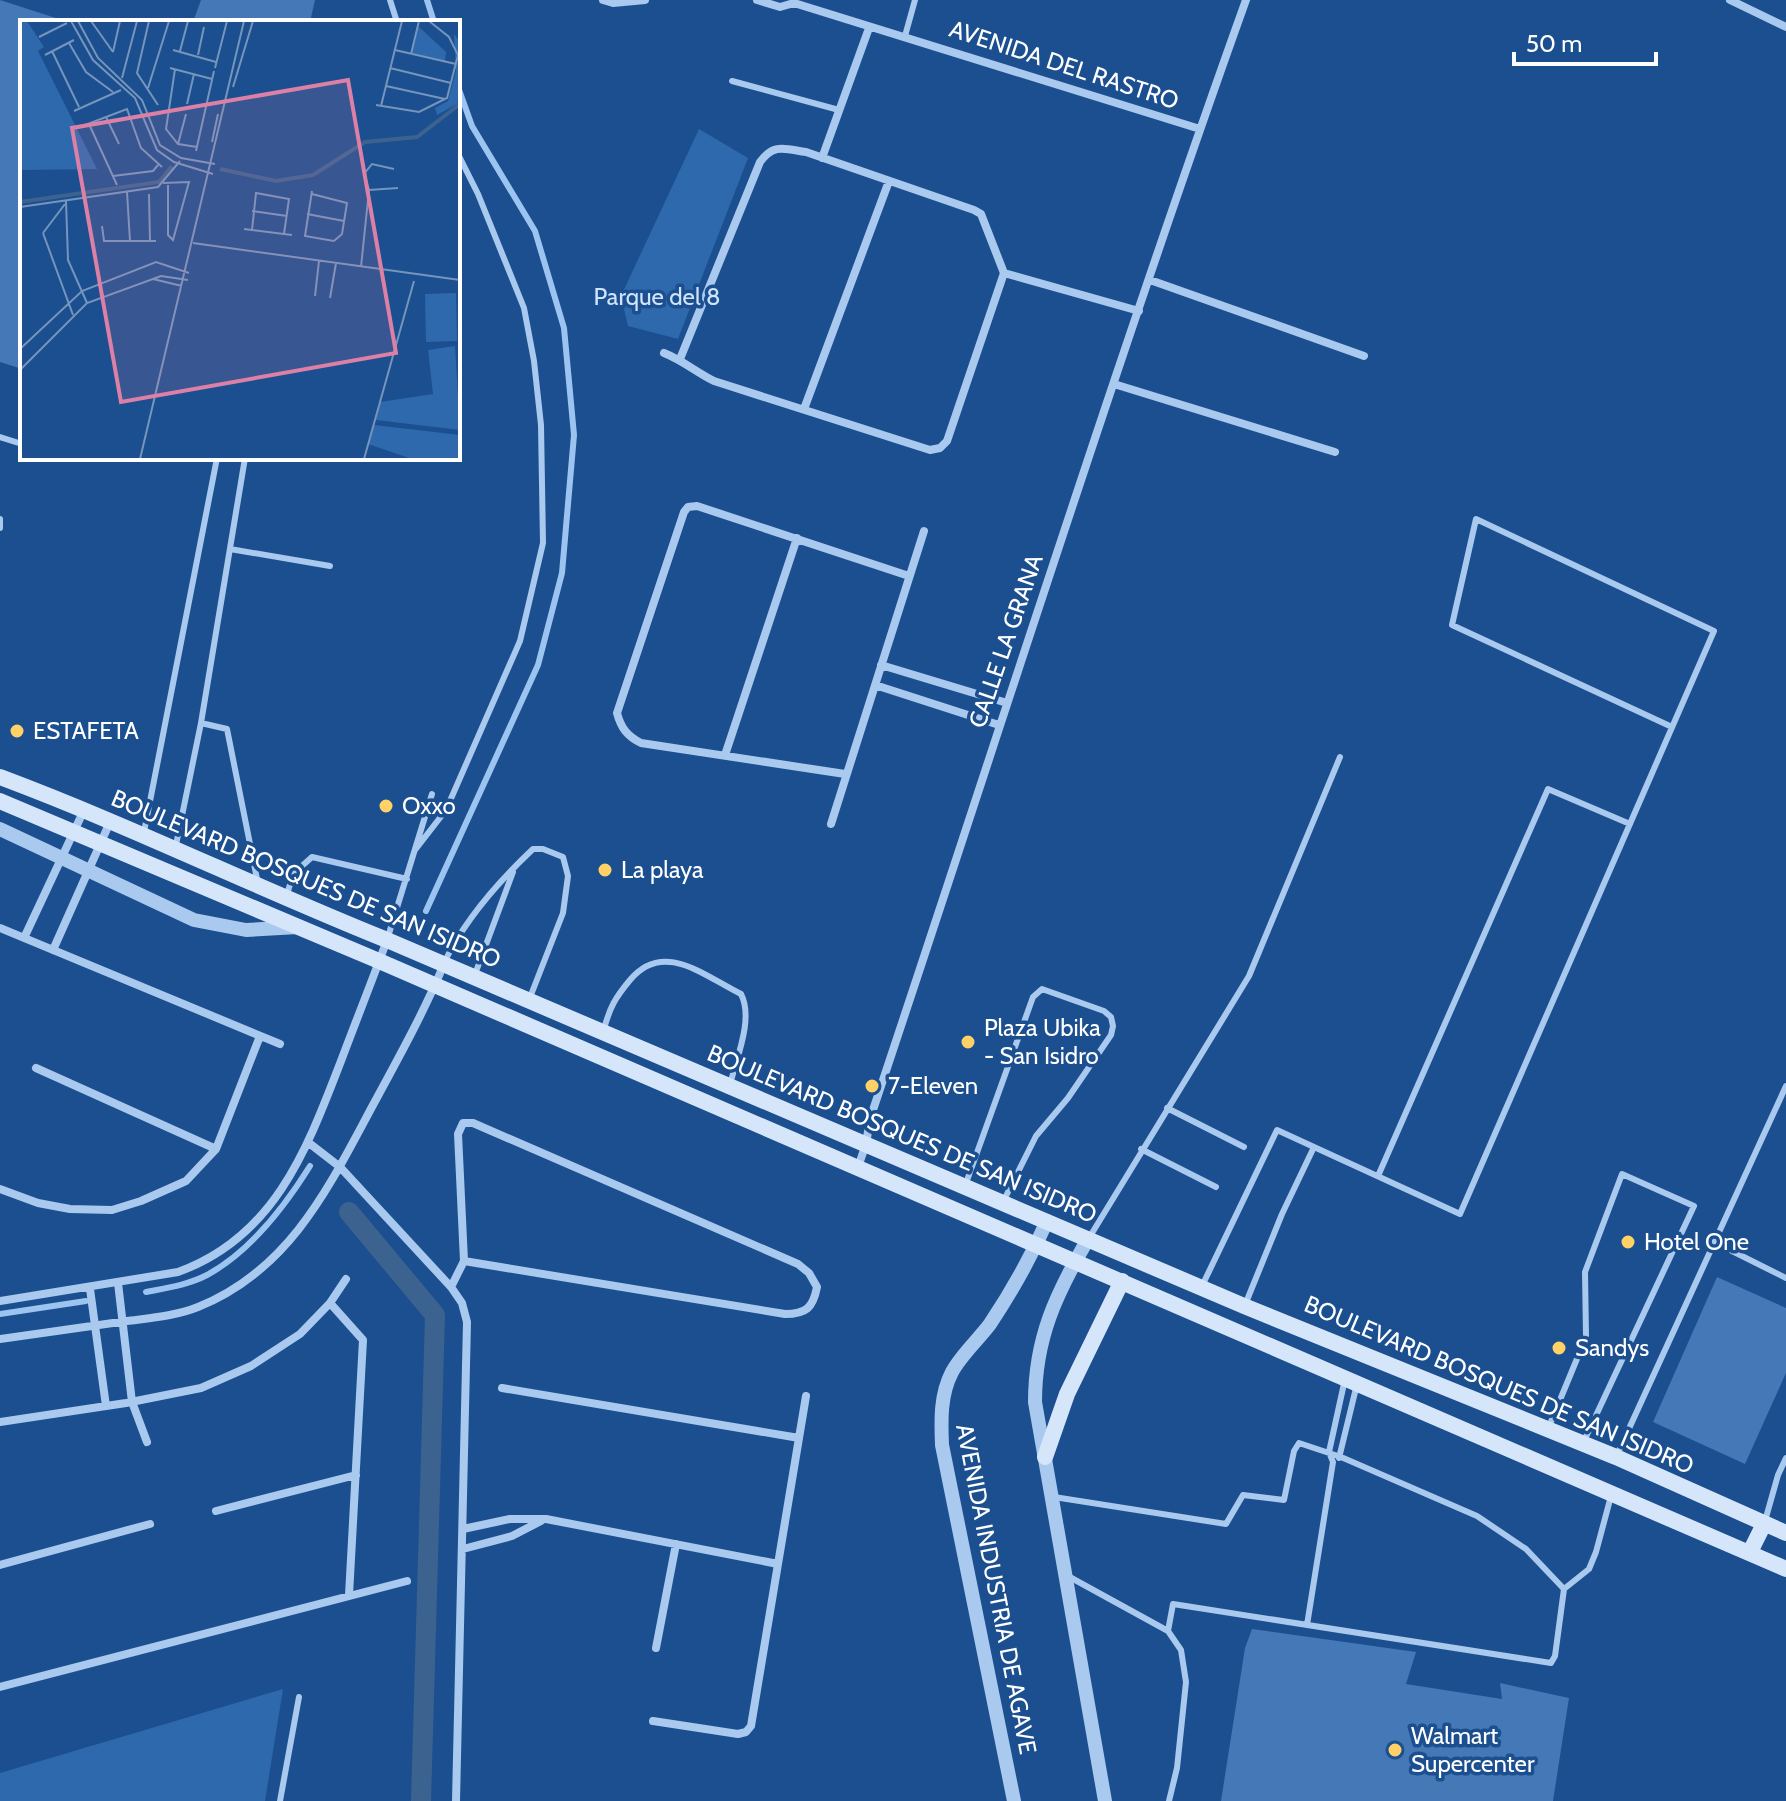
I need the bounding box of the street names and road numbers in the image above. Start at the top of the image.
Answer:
street label: AVENIDA DEL RASTRO [946,14,1182,115]
street label: CALLE LA GRANA [962,550,1049,731]
street label: BOULEVARD BOSQUES DE SAN ISIDRO [107,783,505,974]
street label: BOULEVARD BOSQUES DE SAN ISIDRO [703,1038,1101,1229]
street label: BOULEVARD BOSQUES DE SAN ISIDRO [1300,1289,1698,1480]
street label: AVENIDA INDUSTRIA DE AGAVE [950,1421,1043,1756]

